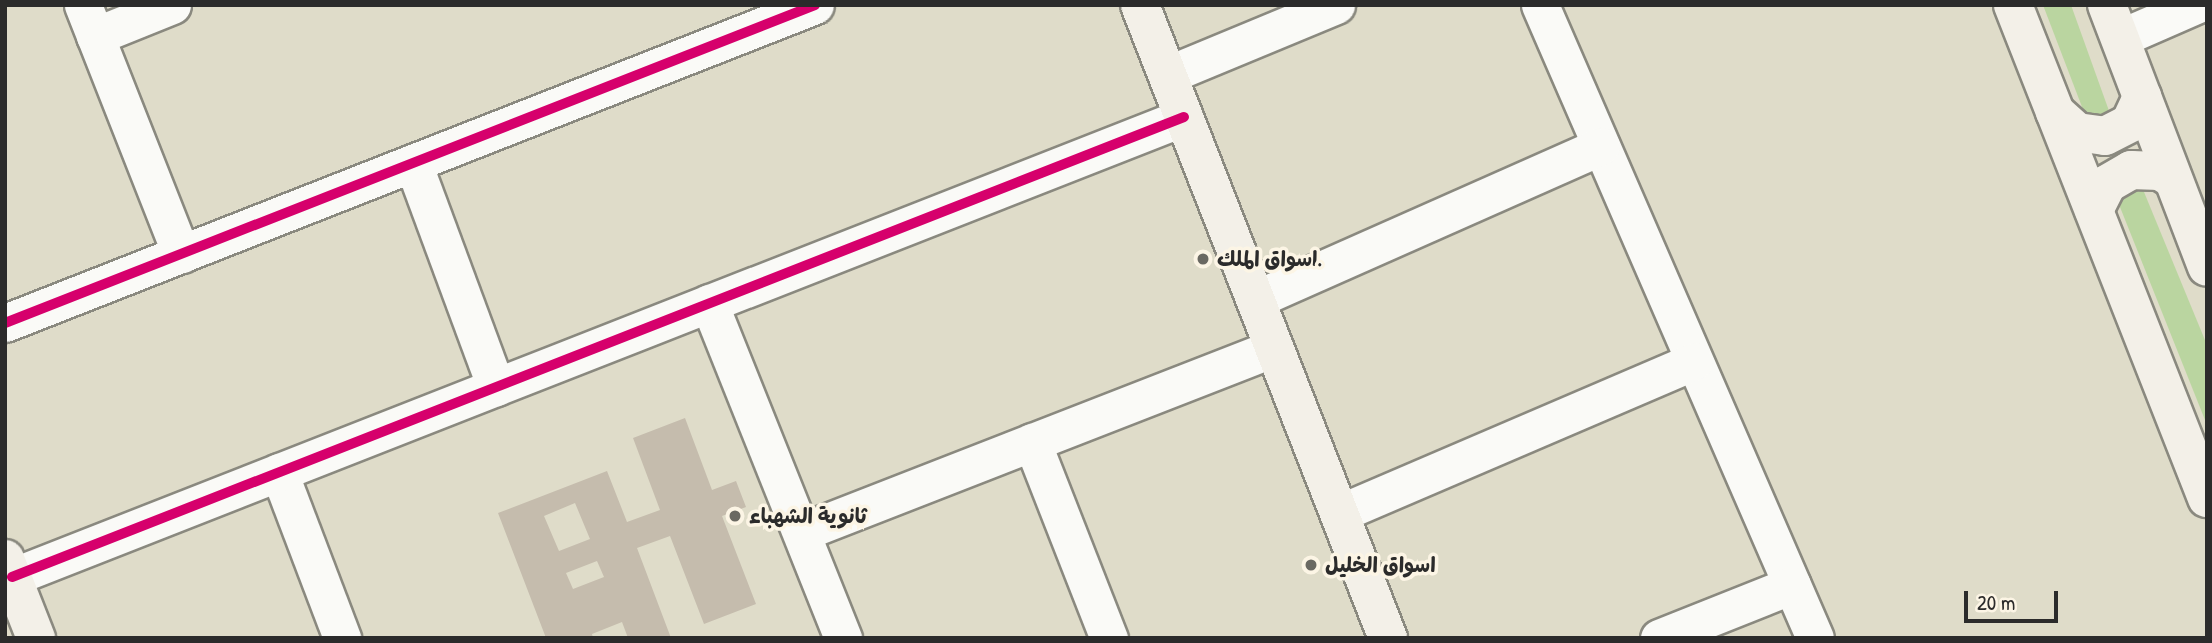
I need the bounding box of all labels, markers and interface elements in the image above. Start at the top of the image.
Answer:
place label: اسواق الملك. [1217,246,1322,272]
marker: اسواق الملك. [1195,251,1211,267]
place label: ثانوية الشهباء [749,503,867,529]
marker: ثانوية الشهباء [727,508,743,524]
place label: اسواق الخليل [1325,552,1436,578]
marker: اسواق الخليل [1303,557,1319,573]
scale bar [1967,576,2062,620]
text: 20 m [1977,588,2015,617]

